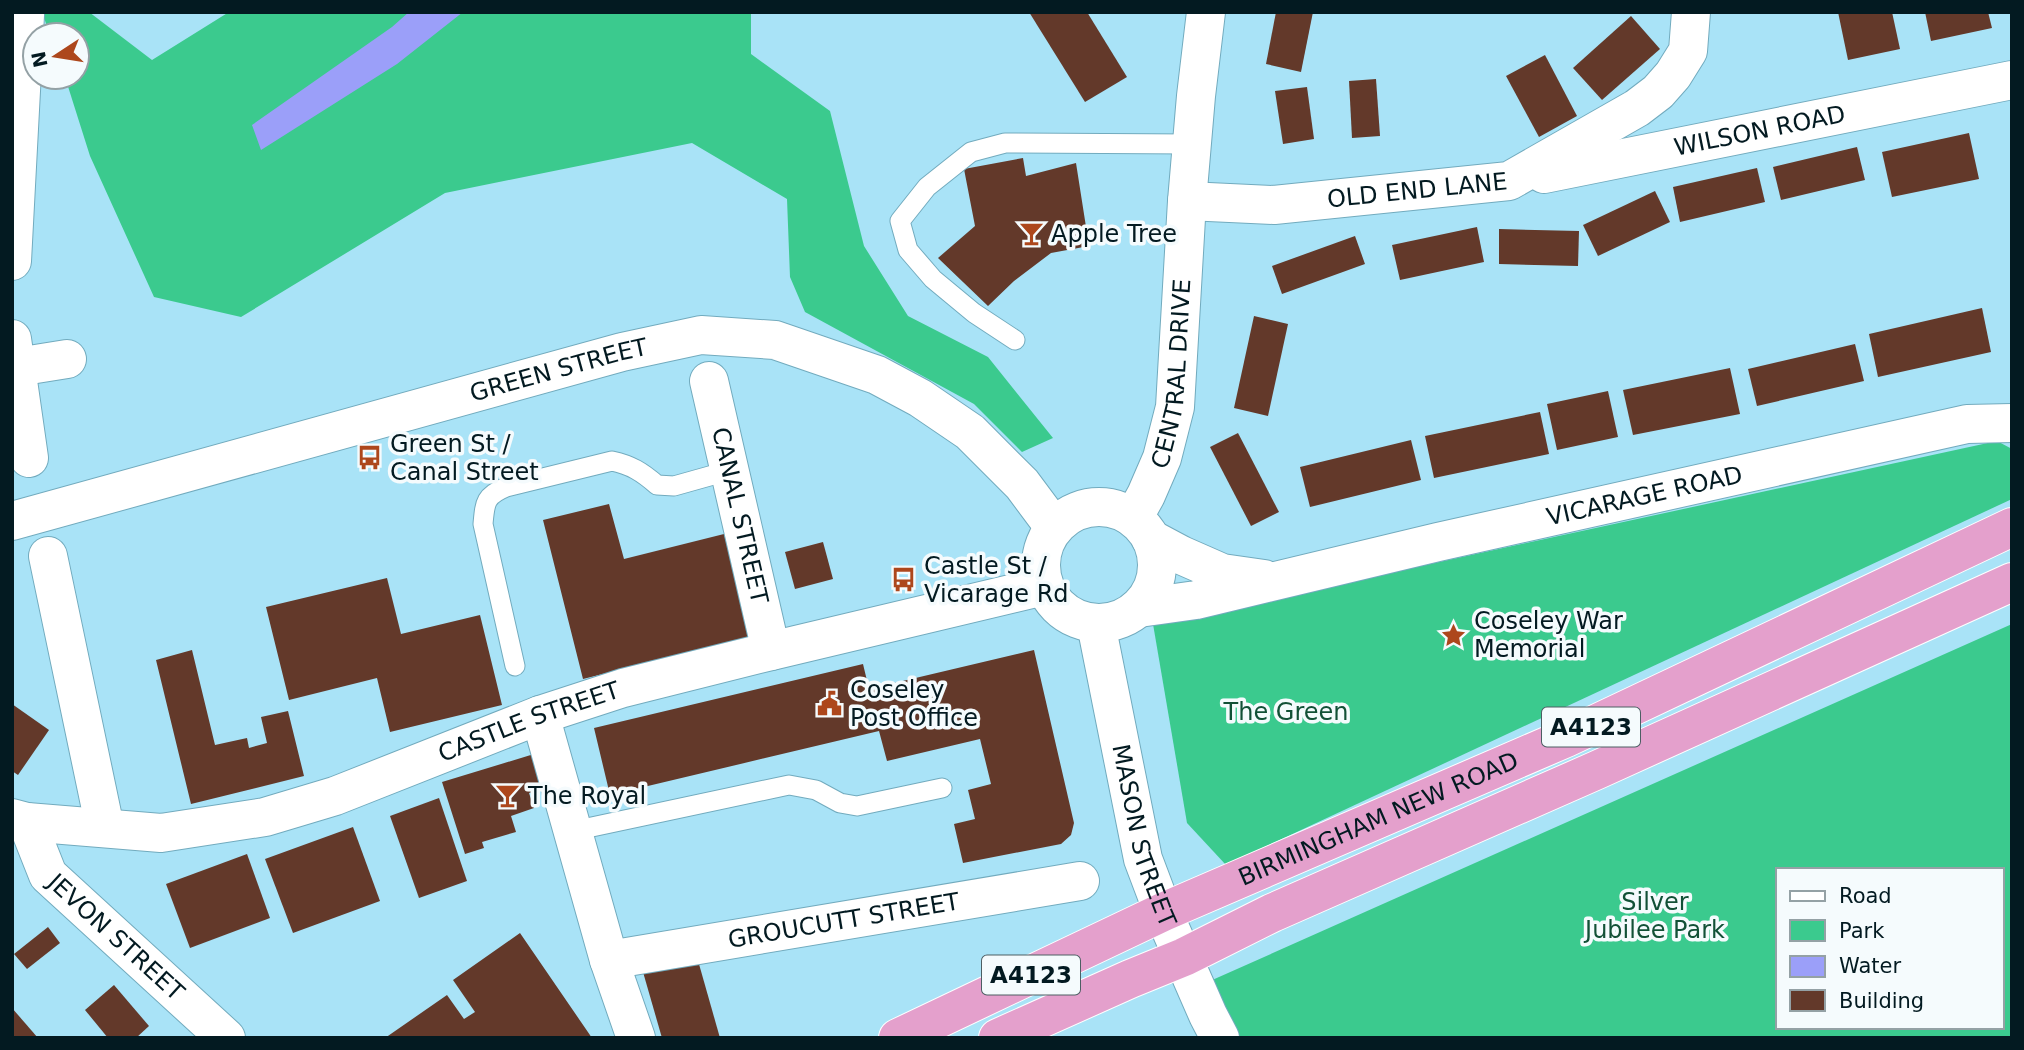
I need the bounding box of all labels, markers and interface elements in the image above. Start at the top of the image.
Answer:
north arrow [21,21,91,91]
text: N [27,49,52,70]
street label: WILSON ROAD [1672,100,1848,162]
street label: OLD END LANE [1326,167,1509,214]
bar icon: Apple Tree [1017,220,1045,248]
place label: Apple Tree [1051,220,1177,248]
street label: CENTRAL DRIVE [1145,278,1196,473]
street label: GREEN STREET [467,333,650,408]
street label: CANAL STREET [706,425,774,607]
place label: Green St / Canal Street [390,430,539,486]
bus stop icon: Green St / Canal Street [356,444,384,472]
street label: VICARAGE ROAD [1544,461,1745,531]
place label: Castle St / Vicarage Rd [924,552,1069,608]
bus stop icon: Castle St / Vicarage Rd [890,566,918,594]
place label: Coseley War Memorial [1474,607,1623,663]
place icon: Coseley War Memorial [1440,621,1468,649]
street label: CASTLE STREET [434,676,623,768]
place label: Coseley Post Office [850,676,978,732]
public building icon: Coseley Post Office [816,690,844,718]
park label: The Green [1223,698,1348,726]
road number: A4123 [1542,708,1640,747]
street label: MASON STREET [1106,742,1182,932]
street label: BIRMINGHAM NEW ROAD [1234,746,1523,892]
bar icon: The Royal [494,782,522,810]
place label: The Royal [527,782,646,810]
street label: JEVON STREET [41,867,190,1007]
legend [1776,868,2003,1029]
text: Road [1839,884,1892,908]
street label: GROUCUTT STREET [726,887,962,954]
park label: Silver Jubilee Park [1583,888,1725,944]
text: Park [1839,919,1885,943]
text: Water [1839,954,1901,978]
road number: A4123 [982,956,1080,994]
text: Building [1839,989,1924,1013]

